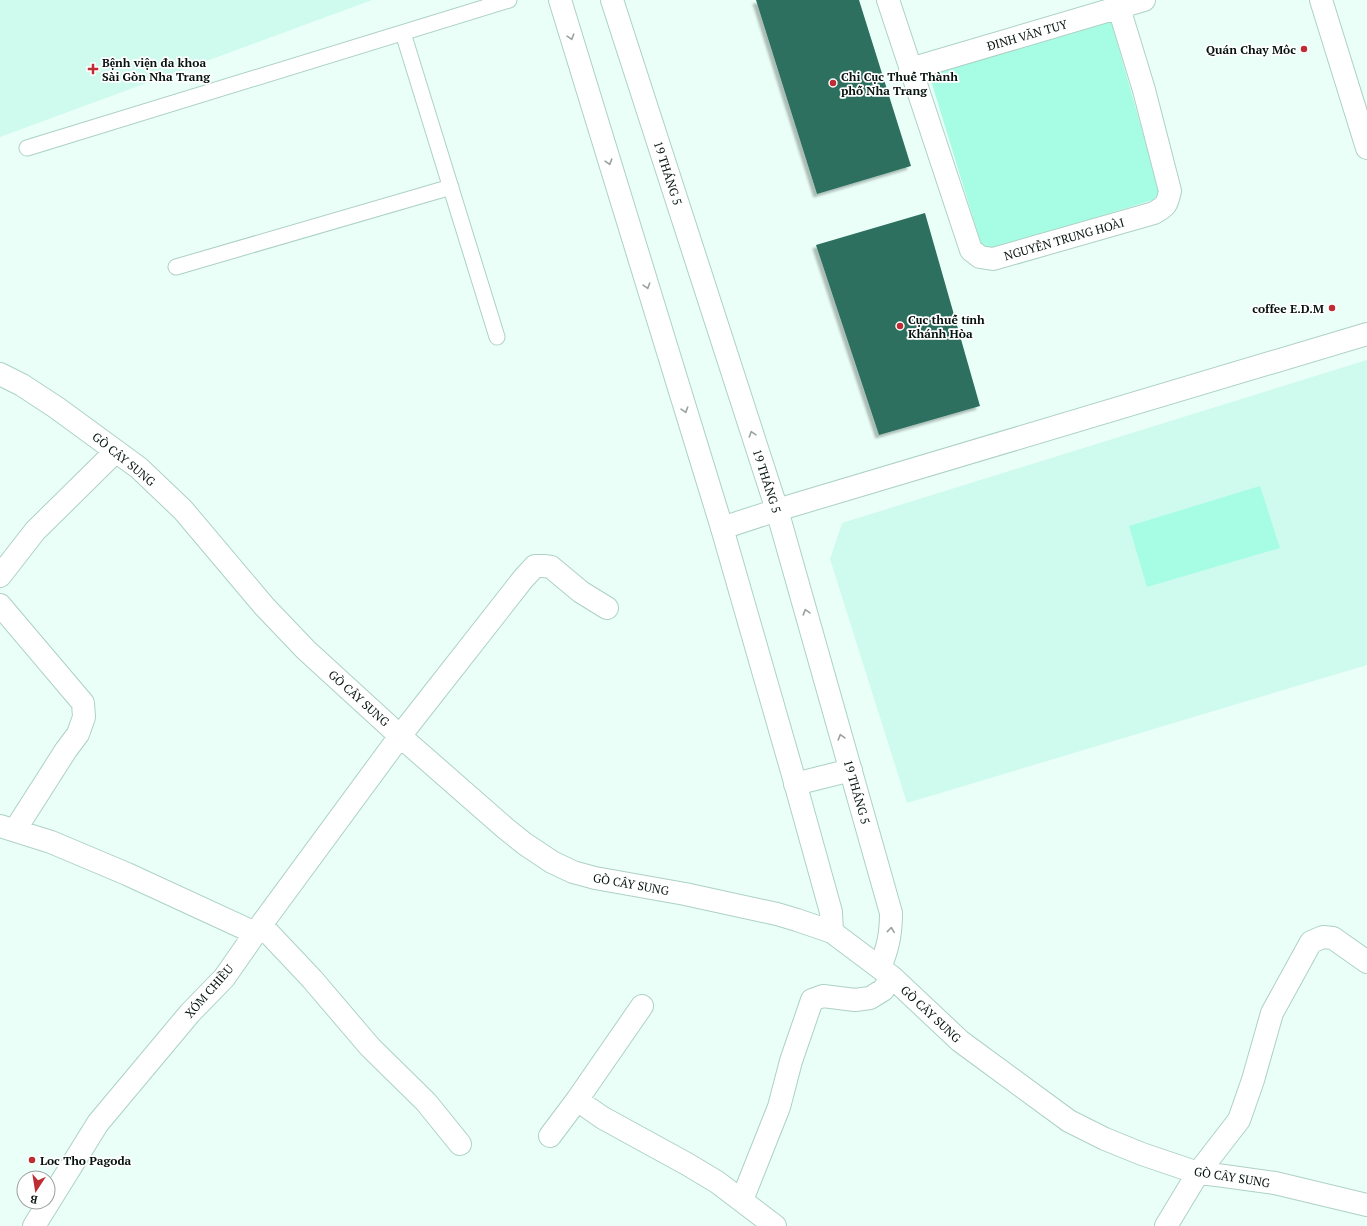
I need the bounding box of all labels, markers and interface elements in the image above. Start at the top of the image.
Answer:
street label: ĐINH VĂN TUY [985,16,1069,54]
one-way arrow [566,34,575,41]
place label: Quán Chay Môc [1206,42,1296,57]
marker: Quán Chay Môc [1299,44,1309,54]
place label: Bệnh viện đa khoa Sài Gòn Nha Trang [102,55,210,84]
marker: Bệnh viện đa khoa Sài Gòn Nha Trang [87,63,99,75]
place label: Chi Cục Thuế Thành phố Nha Trang [841,69,958,98]
marker: Chi Cục Thuế Thành phố Nha Trang [828,78,838,88]
street label: 19 THÁNG 5 [651,139,685,207]
one-way arrow [604,158,613,165]
street label: NGUYỄN TRUNG HOÀI [1002,215,1126,263]
one-way arrow [642,282,651,289]
place label: coffee E.D.M [1252,301,1324,316]
marker: coffee E.D.M [1327,303,1337,313]
place label: Cục thuế tỉnh Khánh Hòa [908,312,985,341]
marker: Cục thuế tỉnh Khánh Hòa [895,321,905,331]
one-way arrow [680,407,689,414]
street label: GÒ CÂY SUNG [89,429,159,489]
one-way arrow [748,431,757,438]
street label: 19 THÁNG 5 [750,447,784,515]
one-way arrow [802,609,811,616]
street label: GÒ CÂY SUNG [325,667,393,730]
one-way arrow [838,734,846,740]
street label: 19 THÁNG 5 [841,758,873,826]
street label: GÒ CÂY SUNG [592,870,671,898]
one-way arrow [886,927,895,933]
street label: XÓM CHIỀU [182,961,236,1021]
street label: GÒ CÂY SUNG [898,982,965,1046]
place label: Loc Tho Pagoda [40,1153,132,1168]
marker: Loc Tho Pagoda [27,1155,37,1165]
street label: GÒ CÂY SUNG [1193,1164,1272,1191]
north arrow [16,1170,56,1210]
text: B [29,1192,39,1207]

